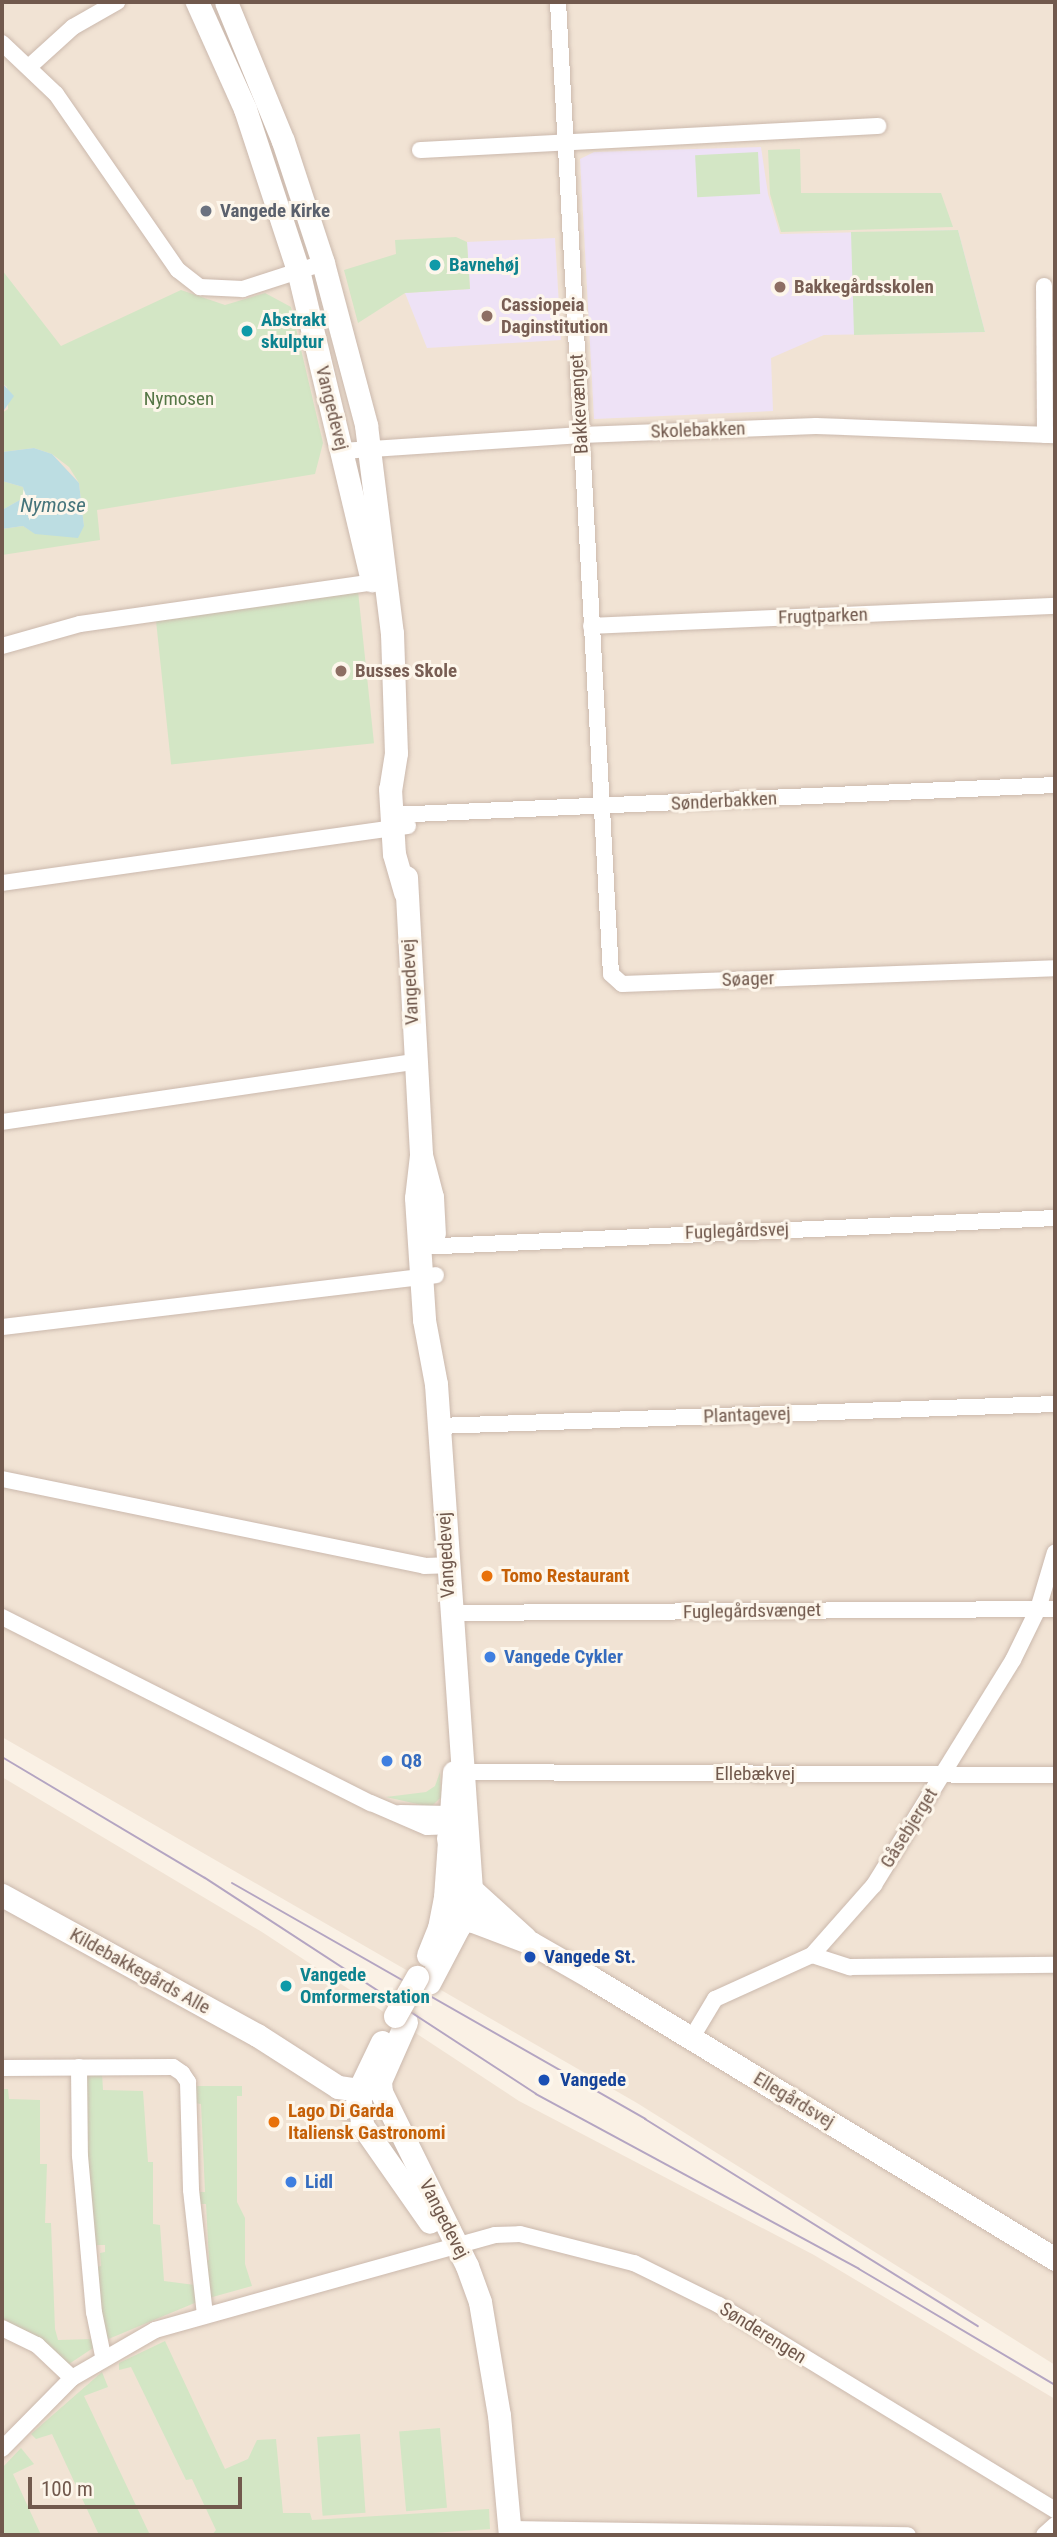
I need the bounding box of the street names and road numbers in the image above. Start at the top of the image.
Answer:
street label: Bakkevænget [565,353,593,455]
street label: Vangedevej [311,363,353,453]
street label: Skolebakken [650,417,746,443]
street label: Frugtparken [778,603,868,629]
street label: Sønderbakken [670,787,778,815]
street label: Vangedevej [396,938,424,1026]
street label: Søager [721,967,775,991]
street label: Fuglegårdsvej [685,1218,789,1244]
street label: Plantagevej [703,1402,791,1428]
street label: Vangedevej [432,1511,460,1599]
street label: Fuglegårdsvænget [683,1598,821,1624]
street label: Ellebækvej [715,1763,795,1785]
street label: Gåsebjerget [876,1784,942,1872]
street label: Kildebakkegårds Alle [66,1923,214,2019]
street label: Ellegårdsvej [749,2067,839,2133]
street label: Vangedevej [414,2175,474,2263]
street label: Sønderengen [715,2297,811,2369]

